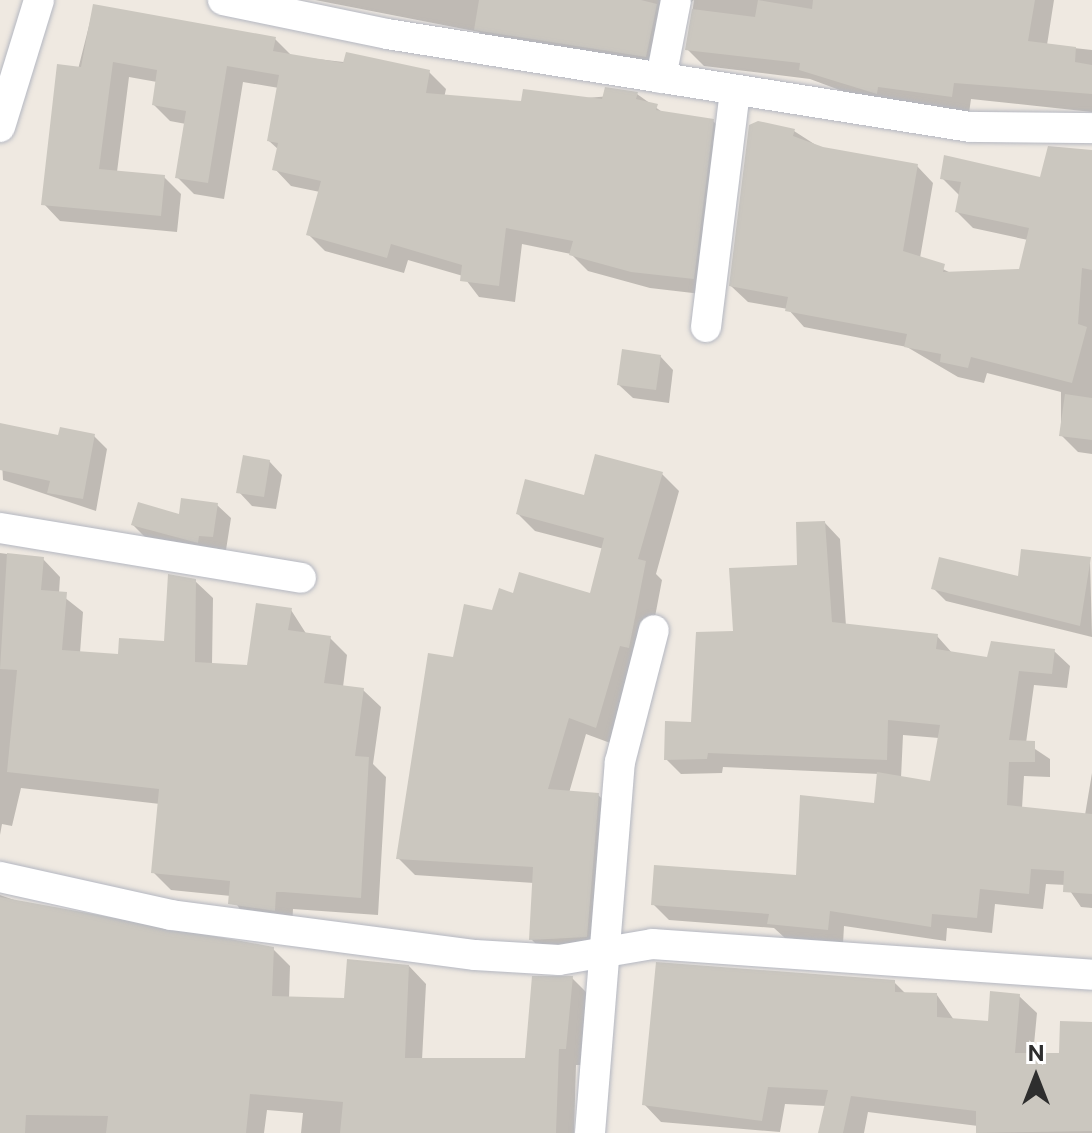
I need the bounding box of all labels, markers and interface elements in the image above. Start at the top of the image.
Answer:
north arrow [996,1037,1076,1117]
text: N [1027,1040,1045,1066]

